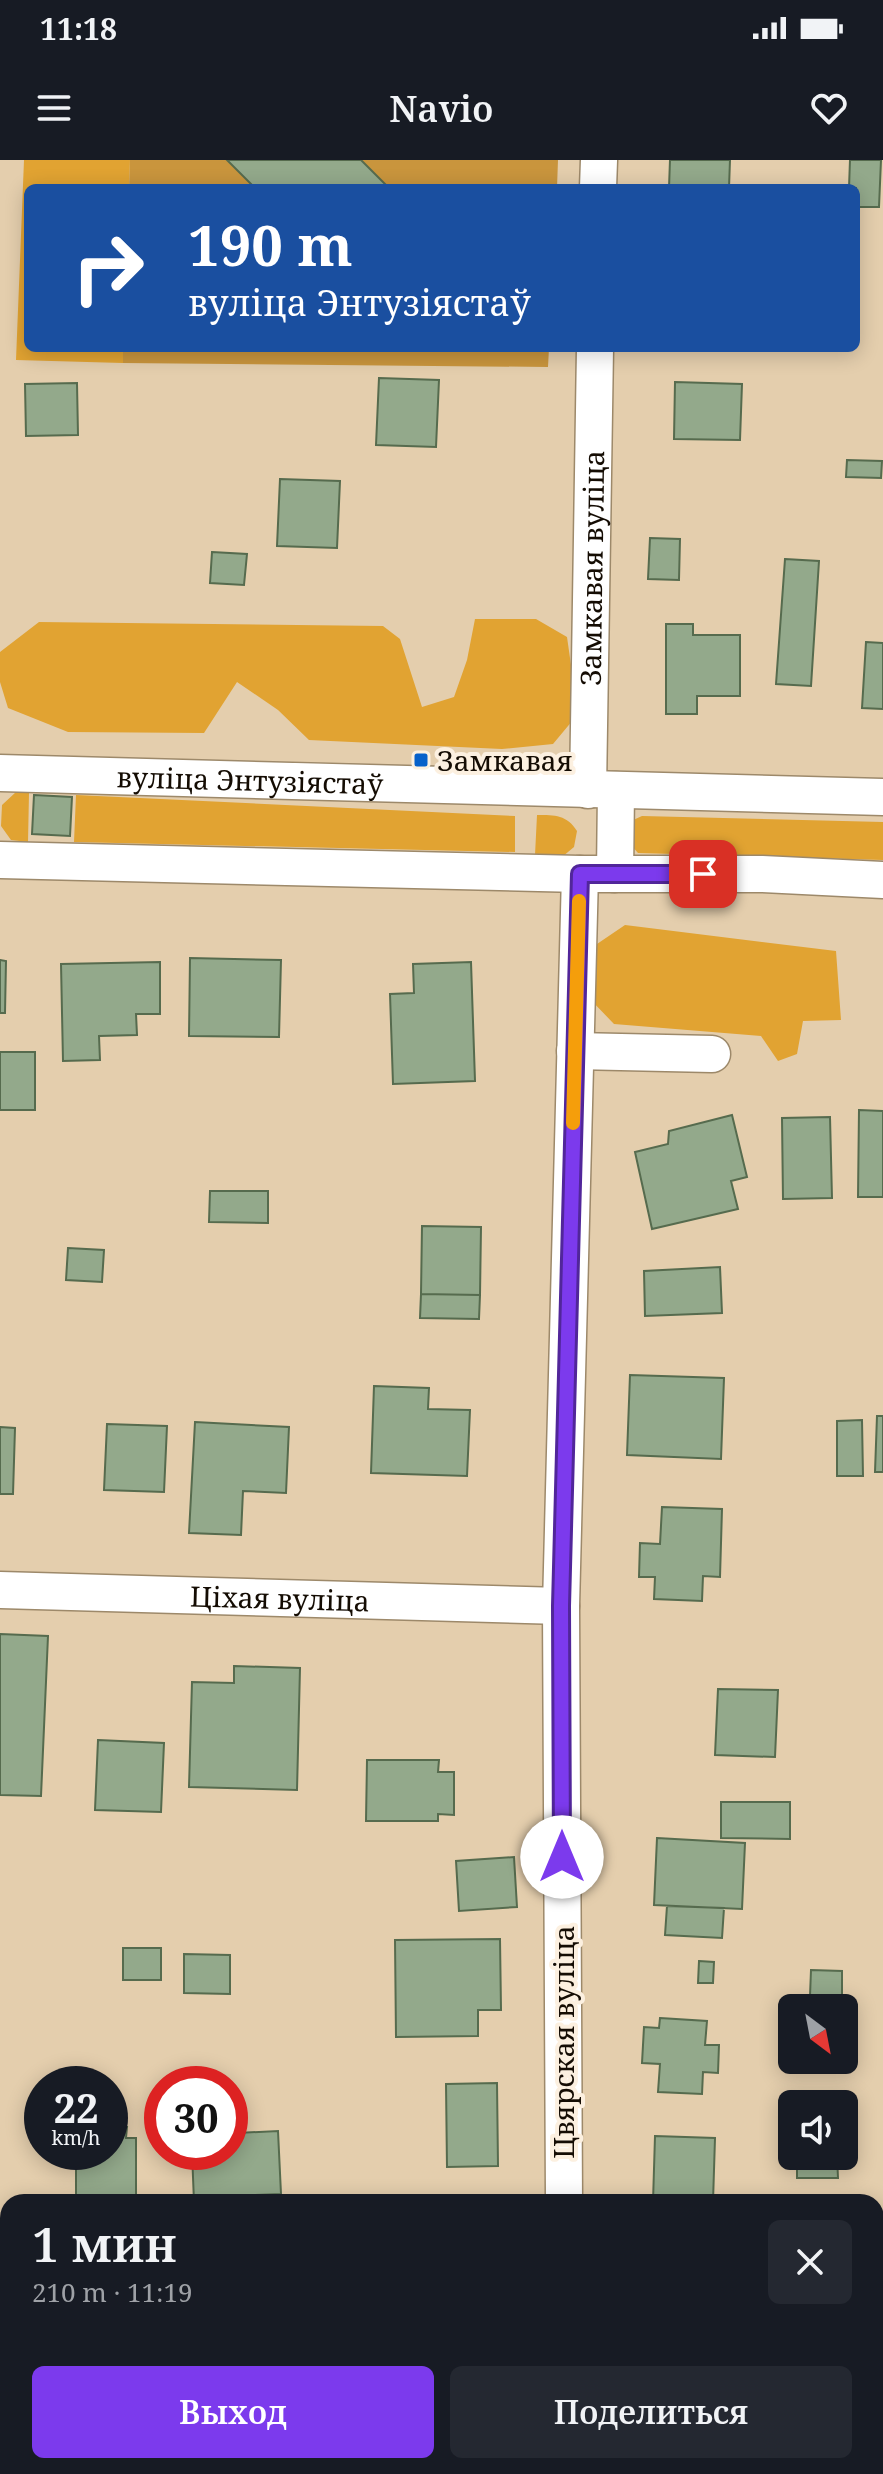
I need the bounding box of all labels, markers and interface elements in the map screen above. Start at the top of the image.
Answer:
text: 11:18 [40,8,117,49]
text: Navio [389,84,494,133]
icon: menu [32,86,76,130]
icon: heart [807,86,851,130]
text: 190 m [188,206,353,282]
icon: right [56,216,160,320]
text: вуліца Энтузіястаў [188,278,531,327]
street label: Замкавая вуліца [571,450,612,686]
place label: Замкавая [437,741,573,779]
marker: Замкавая [412,751,430,769]
street label: вуліца Энтузіястаў [116,757,384,802]
pin [669,840,737,908]
icon: arrive [681,852,725,896]
street label: Ціхая вуліца [189,1576,370,1620]
position arrow [520,1815,604,1899]
street label: Цвярская вуліца [544,1925,582,2159]
north arrow [778,1994,858,2074]
map controls [778,1994,858,2170]
speed limit sign: 30 [144,2066,248,2170]
text: 22 [53,2080,99,2135]
button: sound [778,2090,858,2170]
text: km/h [51,2124,101,2151]
text: 1 мин [32,2211,177,2276]
button: close [768,2220,852,2304]
text: 210 m · 11:19 [32,2274,193,2310]
button: Выход [32,2366,434,2458]
button: Поделиться [450,2366,852,2458]

